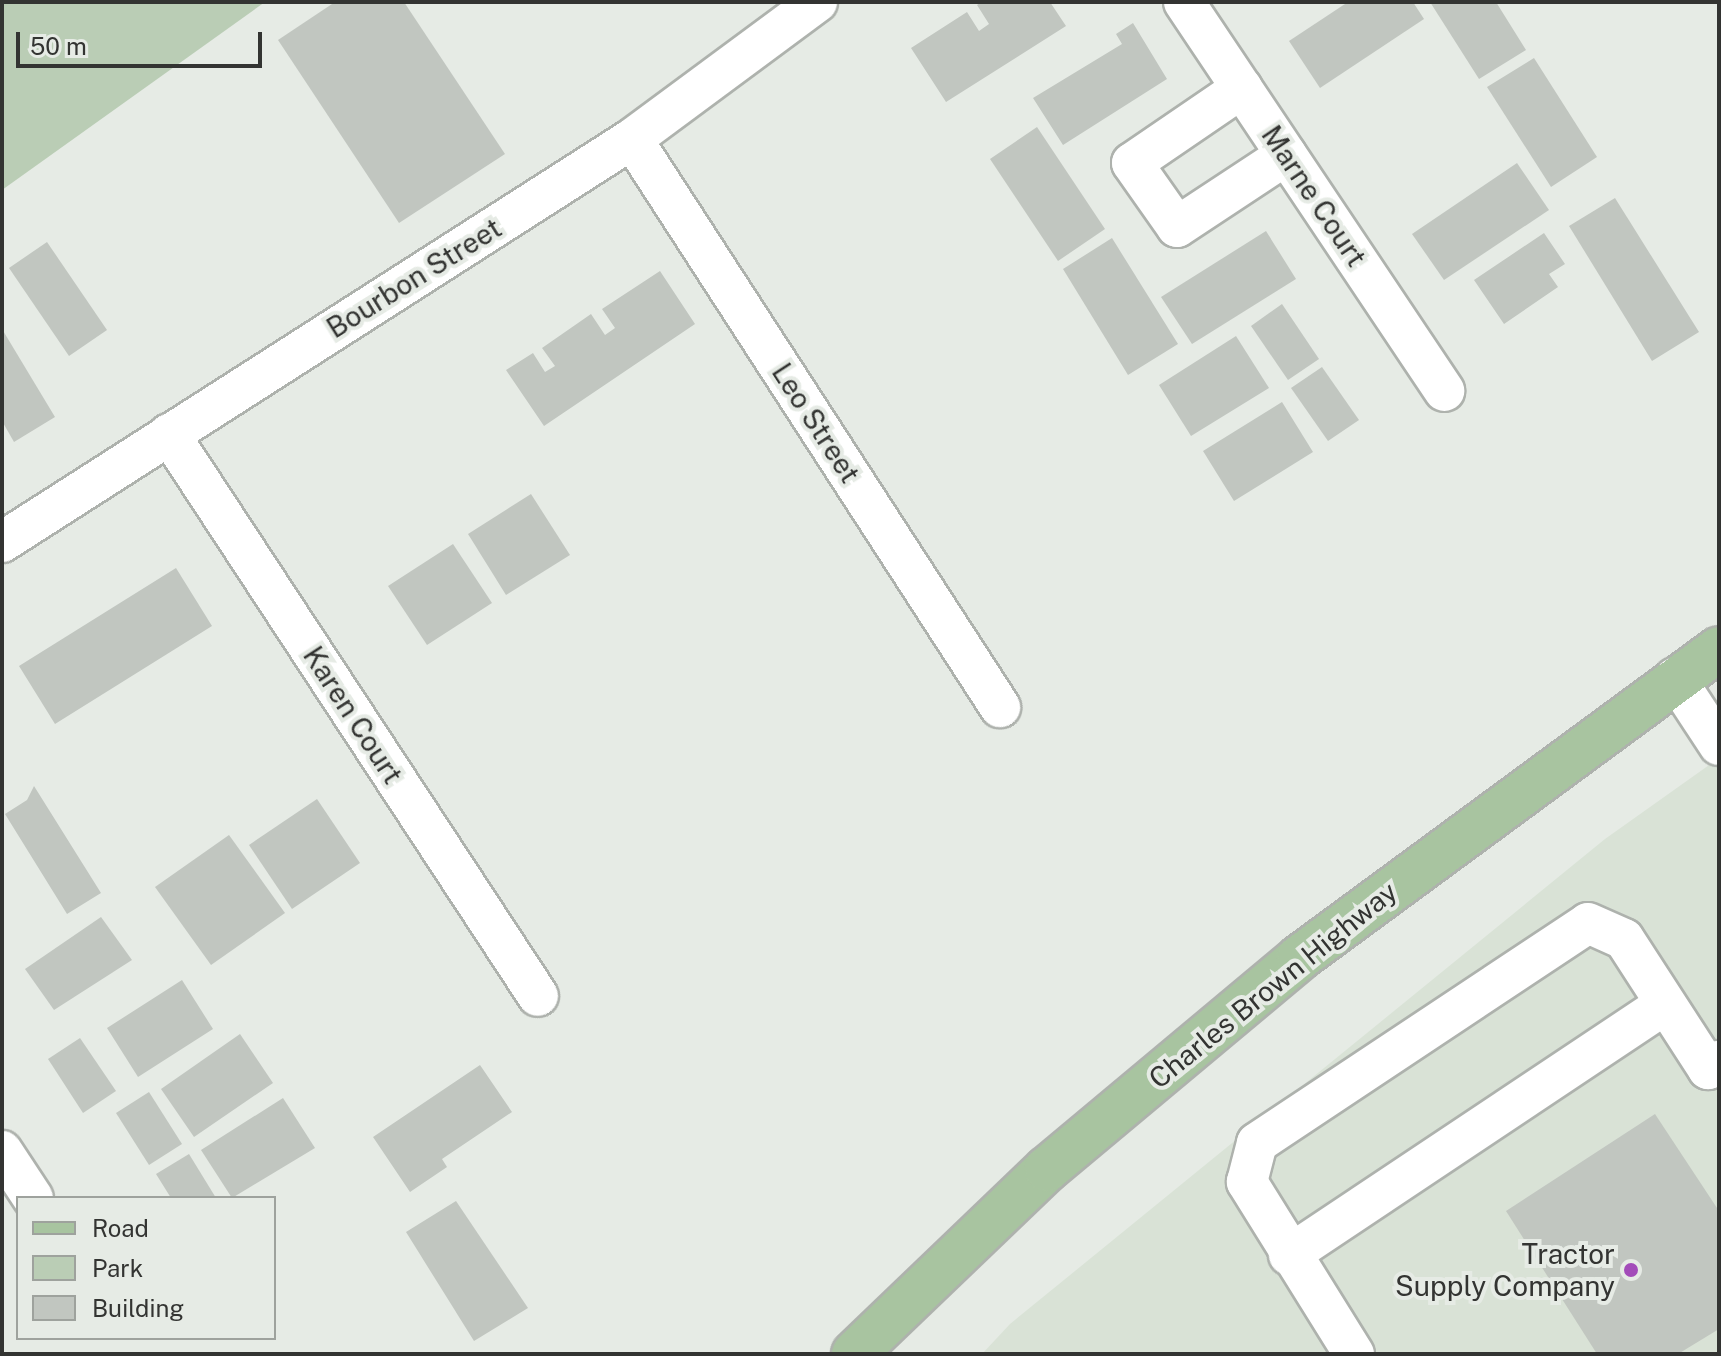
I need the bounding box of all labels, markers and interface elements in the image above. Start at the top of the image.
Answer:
scale bar [20,16,266,66]
text: 50 m [30,32,87,60]
street label: Marne Court [1255,119,1373,273]
street label: Bourbon Street [321,211,507,345]
street label: Leo Street [765,357,867,489]
street label: Karen Court [296,640,410,790]
street label: Charles Brown Highway [1142,875,1404,1095]
legend [16,1196,276,1340]
text: Road [92,1214,149,1242]
place label: Tractor Supply Company [1395,1237,1615,1303]
text: Park [92,1254,143,1282]
marker: Tractor Supply Company [1622,1261,1640,1279]
text: Building [92,1294,184,1322]

